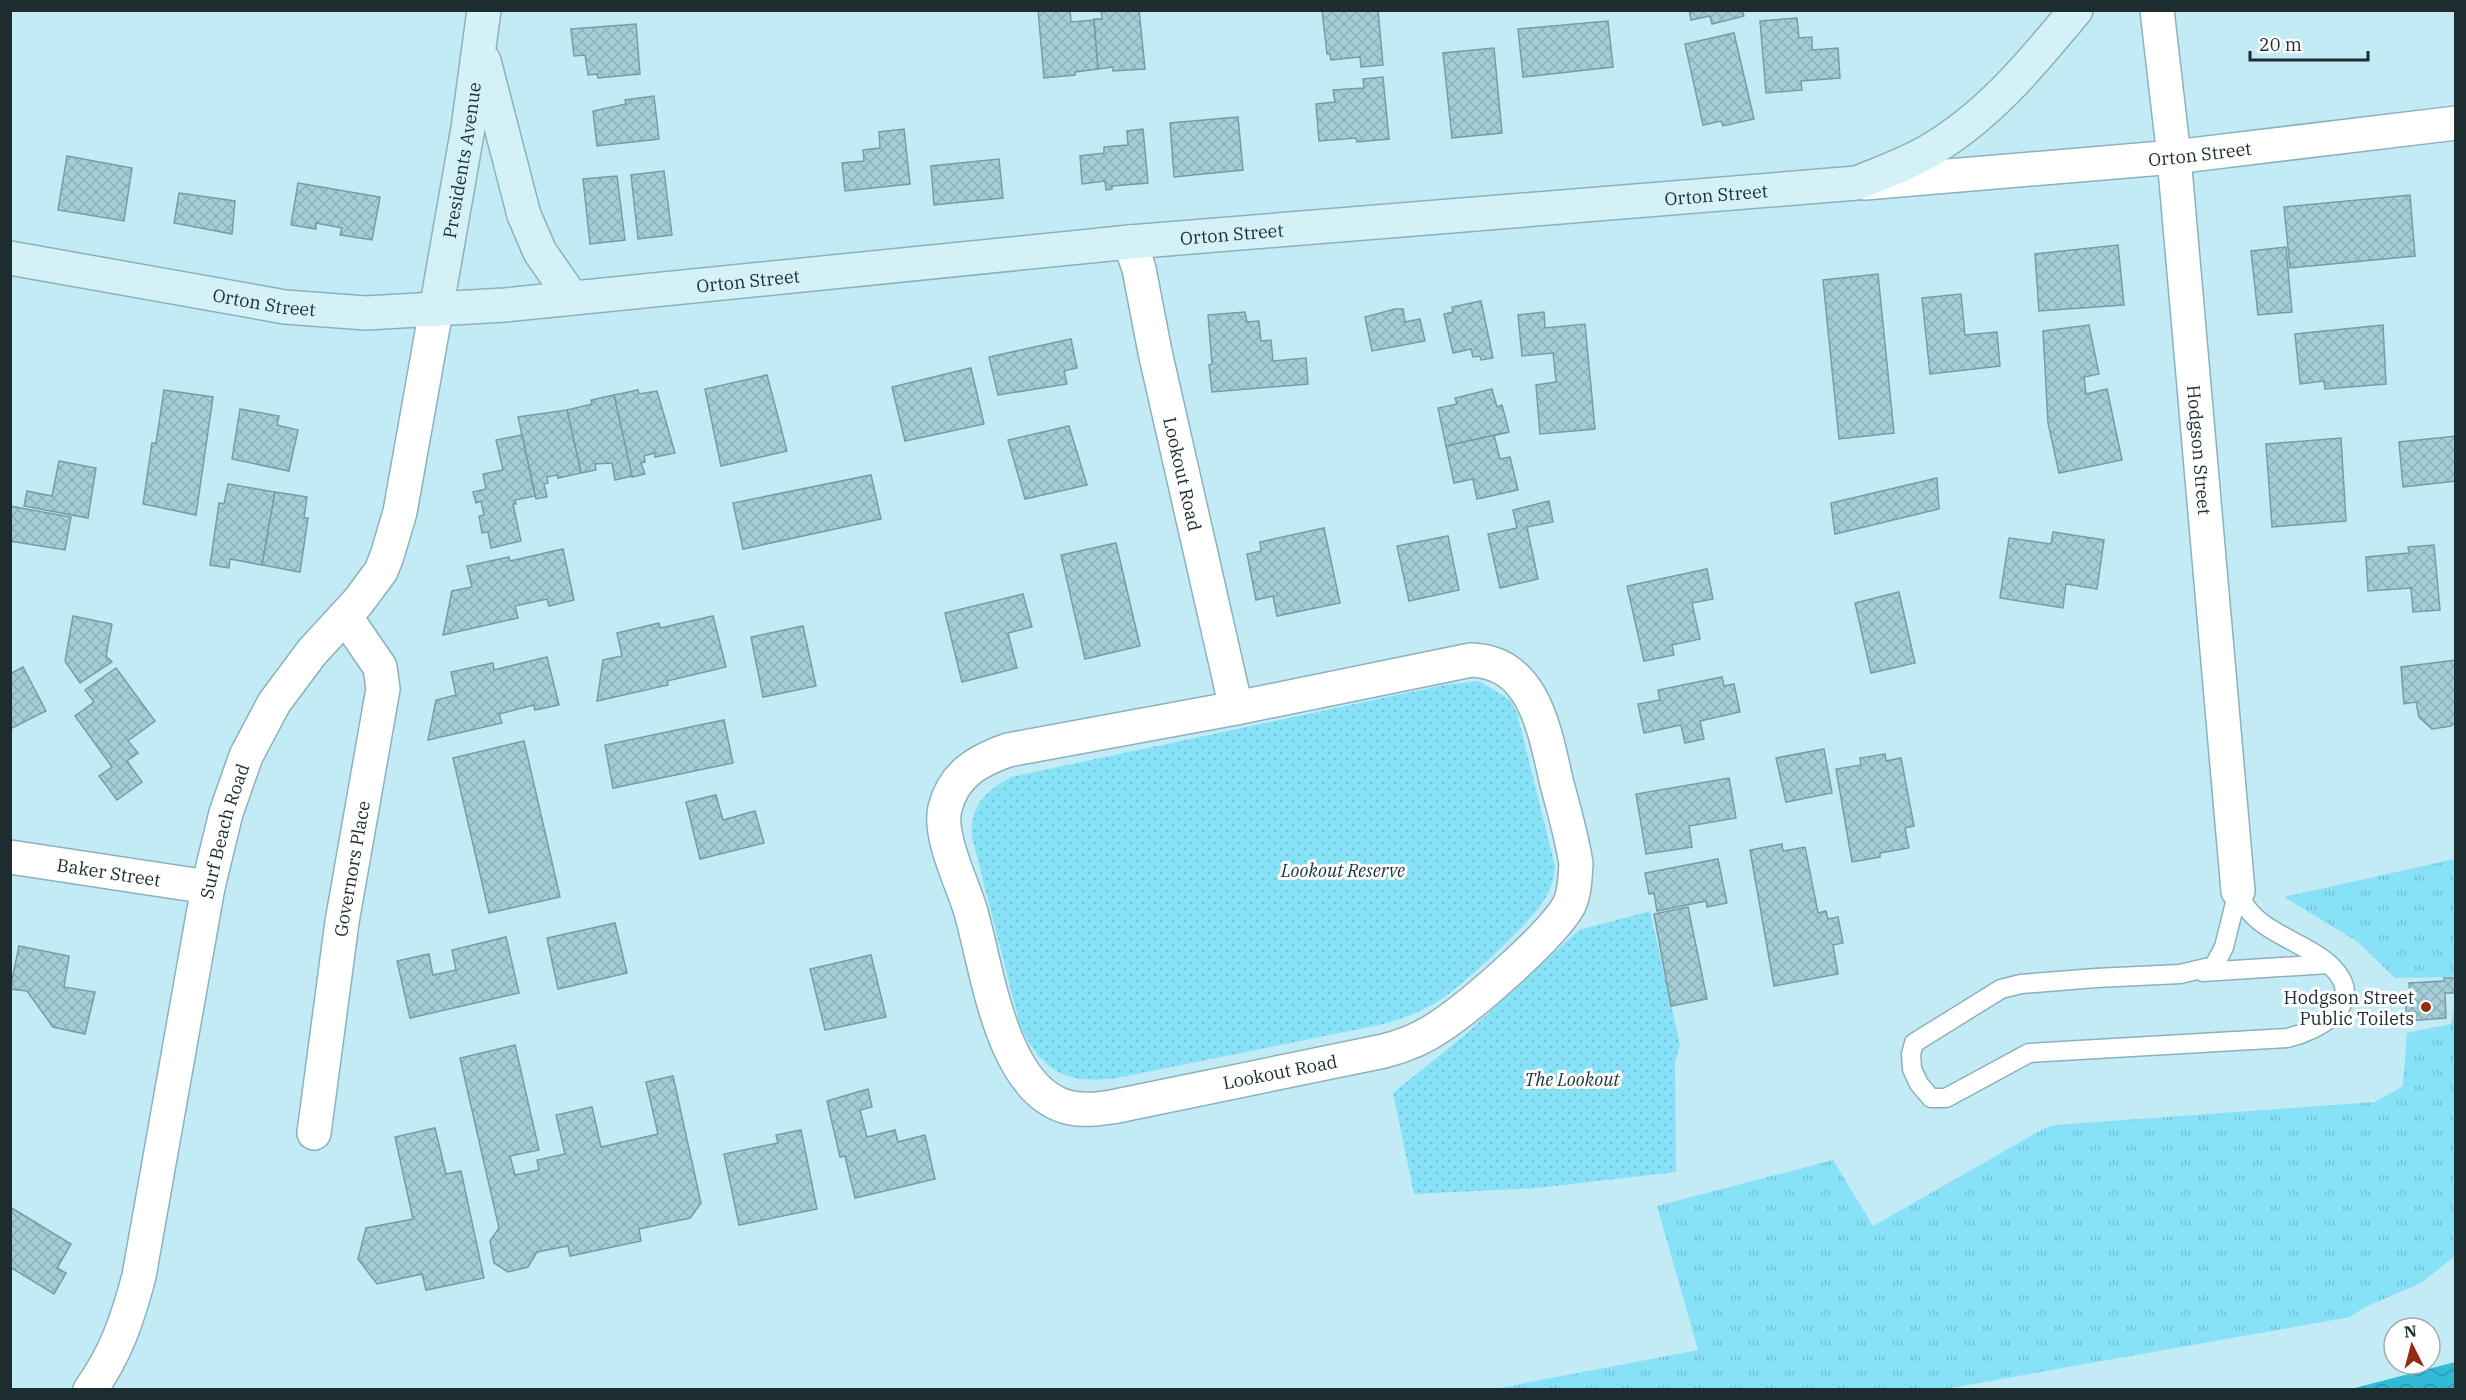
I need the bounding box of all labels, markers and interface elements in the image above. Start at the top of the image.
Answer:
scale bar [2250,24,2368,62]
text: 20 m [2259,33,2302,56]
street label: Presidents Avenue [437,81,486,240]
street label: Orton Street [2147,136,2253,171]
street label: Orton Street [1663,179,1769,210]
street label: Orton Street [1179,218,1284,249]
street label: Orton Street [695,264,801,297]
street label: Orton Street [211,283,316,321]
street label: Hodgson Street [2182,384,2217,516]
street label: Lookout Road [1159,415,1207,533]
street label: Surf Beach Road [195,760,254,901]
street label: Governors Place [329,799,375,938]
street label: Baker Street [55,853,162,891]
park label: Lookout Reserve [1280,859,1405,882]
place label: Hodgson Street Public Toilets [2284,986,2414,1030]
marker: Hodgson Street Public Toilets [2419,1000,2433,1014]
street label: Lookout Road [1221,1050,1339,1094]
park label: The Lookout [1524,1068,1620,1091]
north arrow [2382,1316,2442,1376]
text: N [2403,1320,2418,1342]

